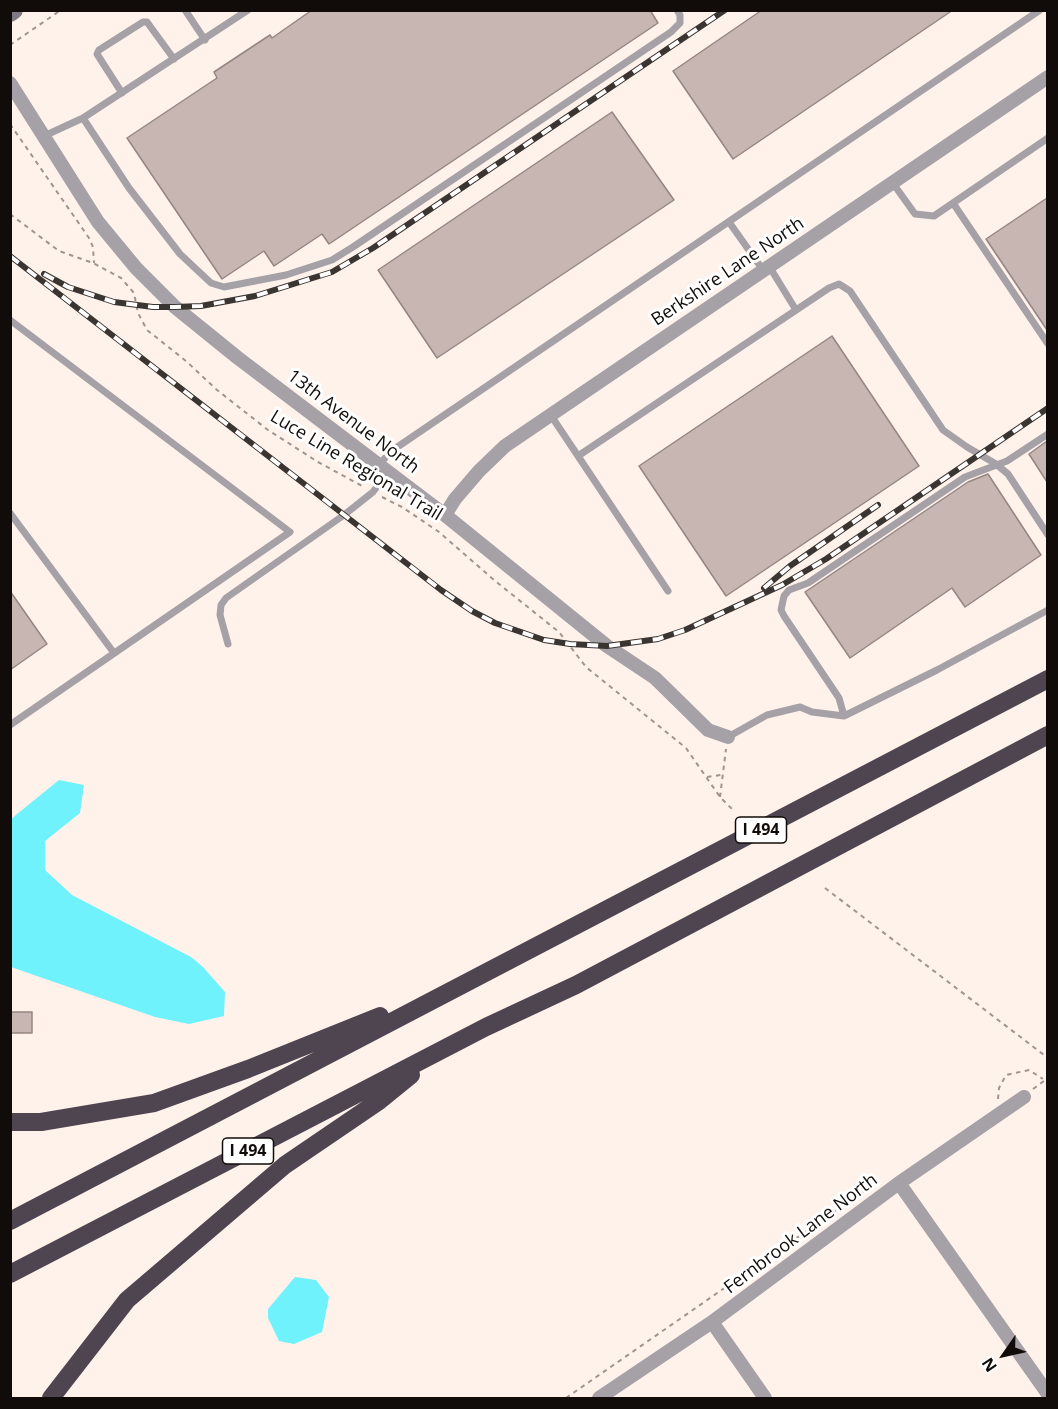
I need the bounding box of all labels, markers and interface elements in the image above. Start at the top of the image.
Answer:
street label: Berkshire Lane North [648,213,808,331]
street label: 13th Avenue North [283,365,423,479]
street label: Luce Line Regional Trail [266,406,446,526]
road number: I 494 [736,817,786,843]
road number: I 494 [222,1138,274,1164]
street label: Fernbrook Lane North [720,1169,882,1299]
north arrow [974,1325,1034,1385]
text: N [976,1354,1002,1377]

